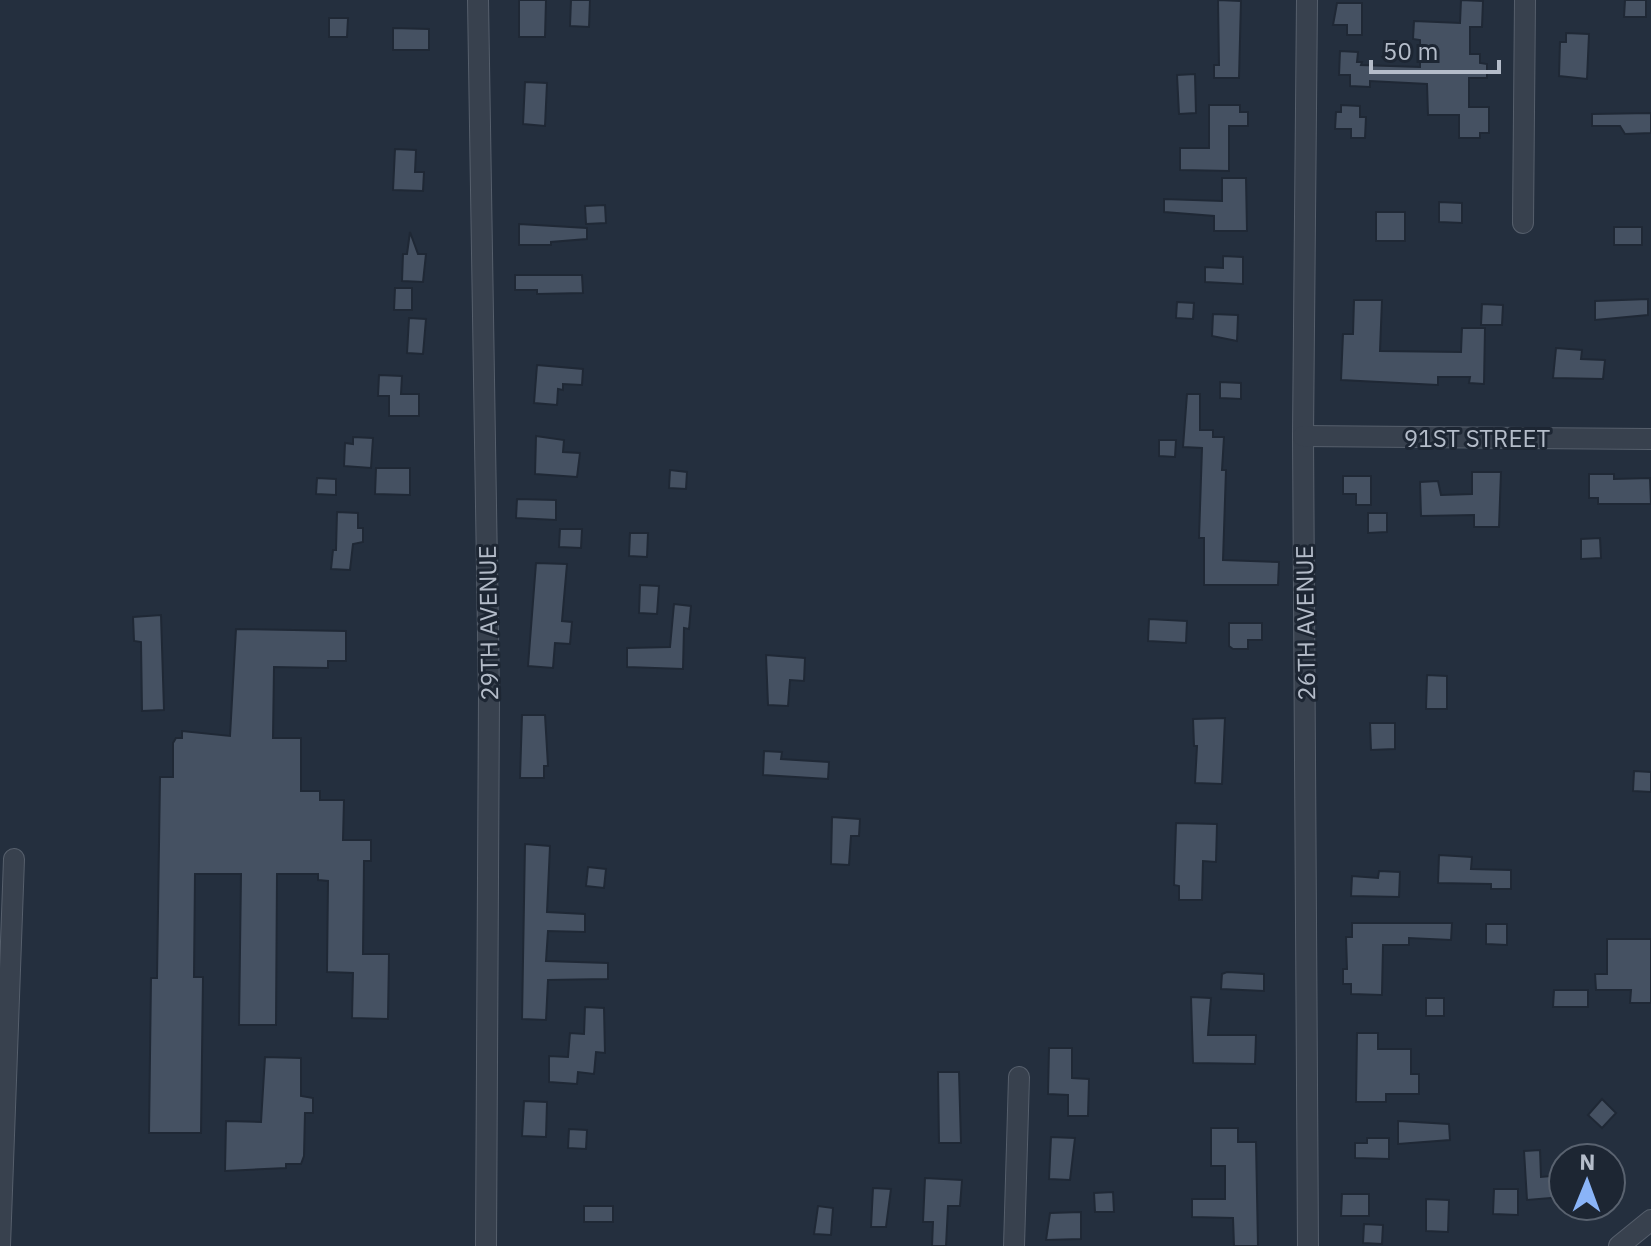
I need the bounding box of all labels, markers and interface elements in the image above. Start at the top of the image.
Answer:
scale bar [1371,24,1499,74]
text: 50 m [1383,35,1438,67]
street label: 91ST STREET [1404,422,1550,454]
street label: 29TH AVENUE [471,545,505,701]
street label: 26TH AVENUE [1288,545,1322,701]
north arrow [1547,1142,1627,1222]
text: N [1579,1147,1596,1176]

